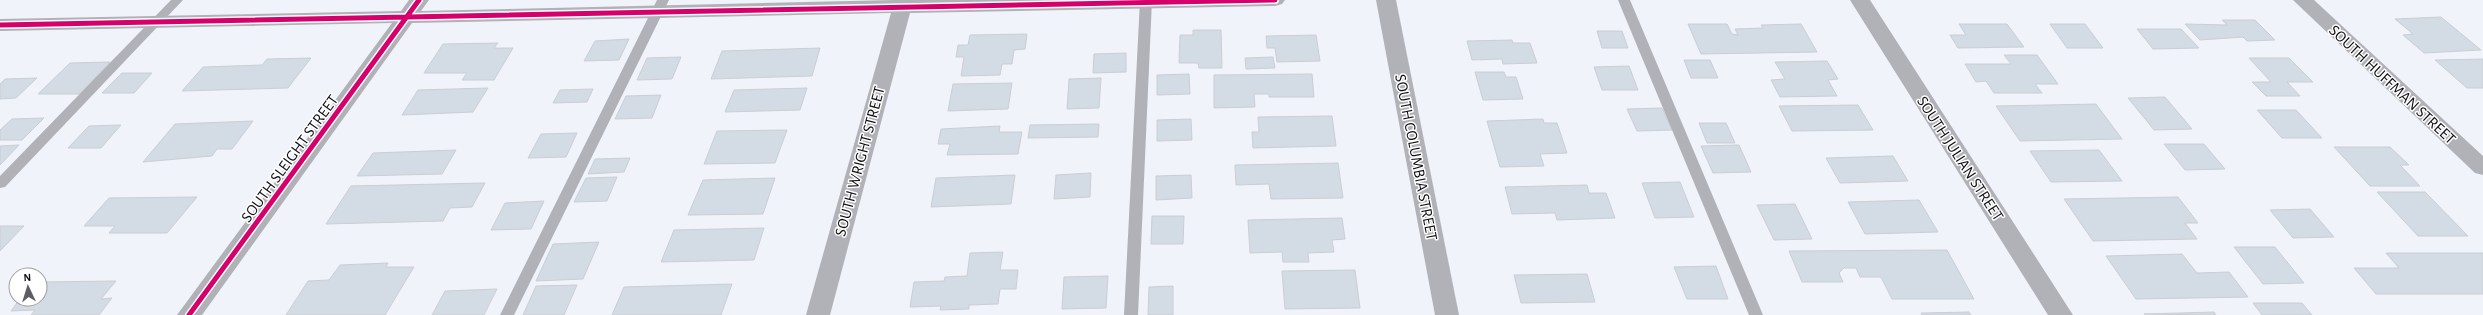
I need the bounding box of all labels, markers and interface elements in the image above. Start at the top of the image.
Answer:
street label: SOUTH HUFFMAN STREET [2326,22,2459,147]
street label: SOUTH COLUMBIA STREET [1392,73,1440,242]
street label: SOUTH WRIGHT STREET [832,84,888,238]
street label: SOUTH SLEIGHT STREET [238,92,341,225]
street label: SOUTH JULIAN STREET [1914,93,2006,224]
north arrow [8,267,48,307]
text: N [23,272,32,283]

